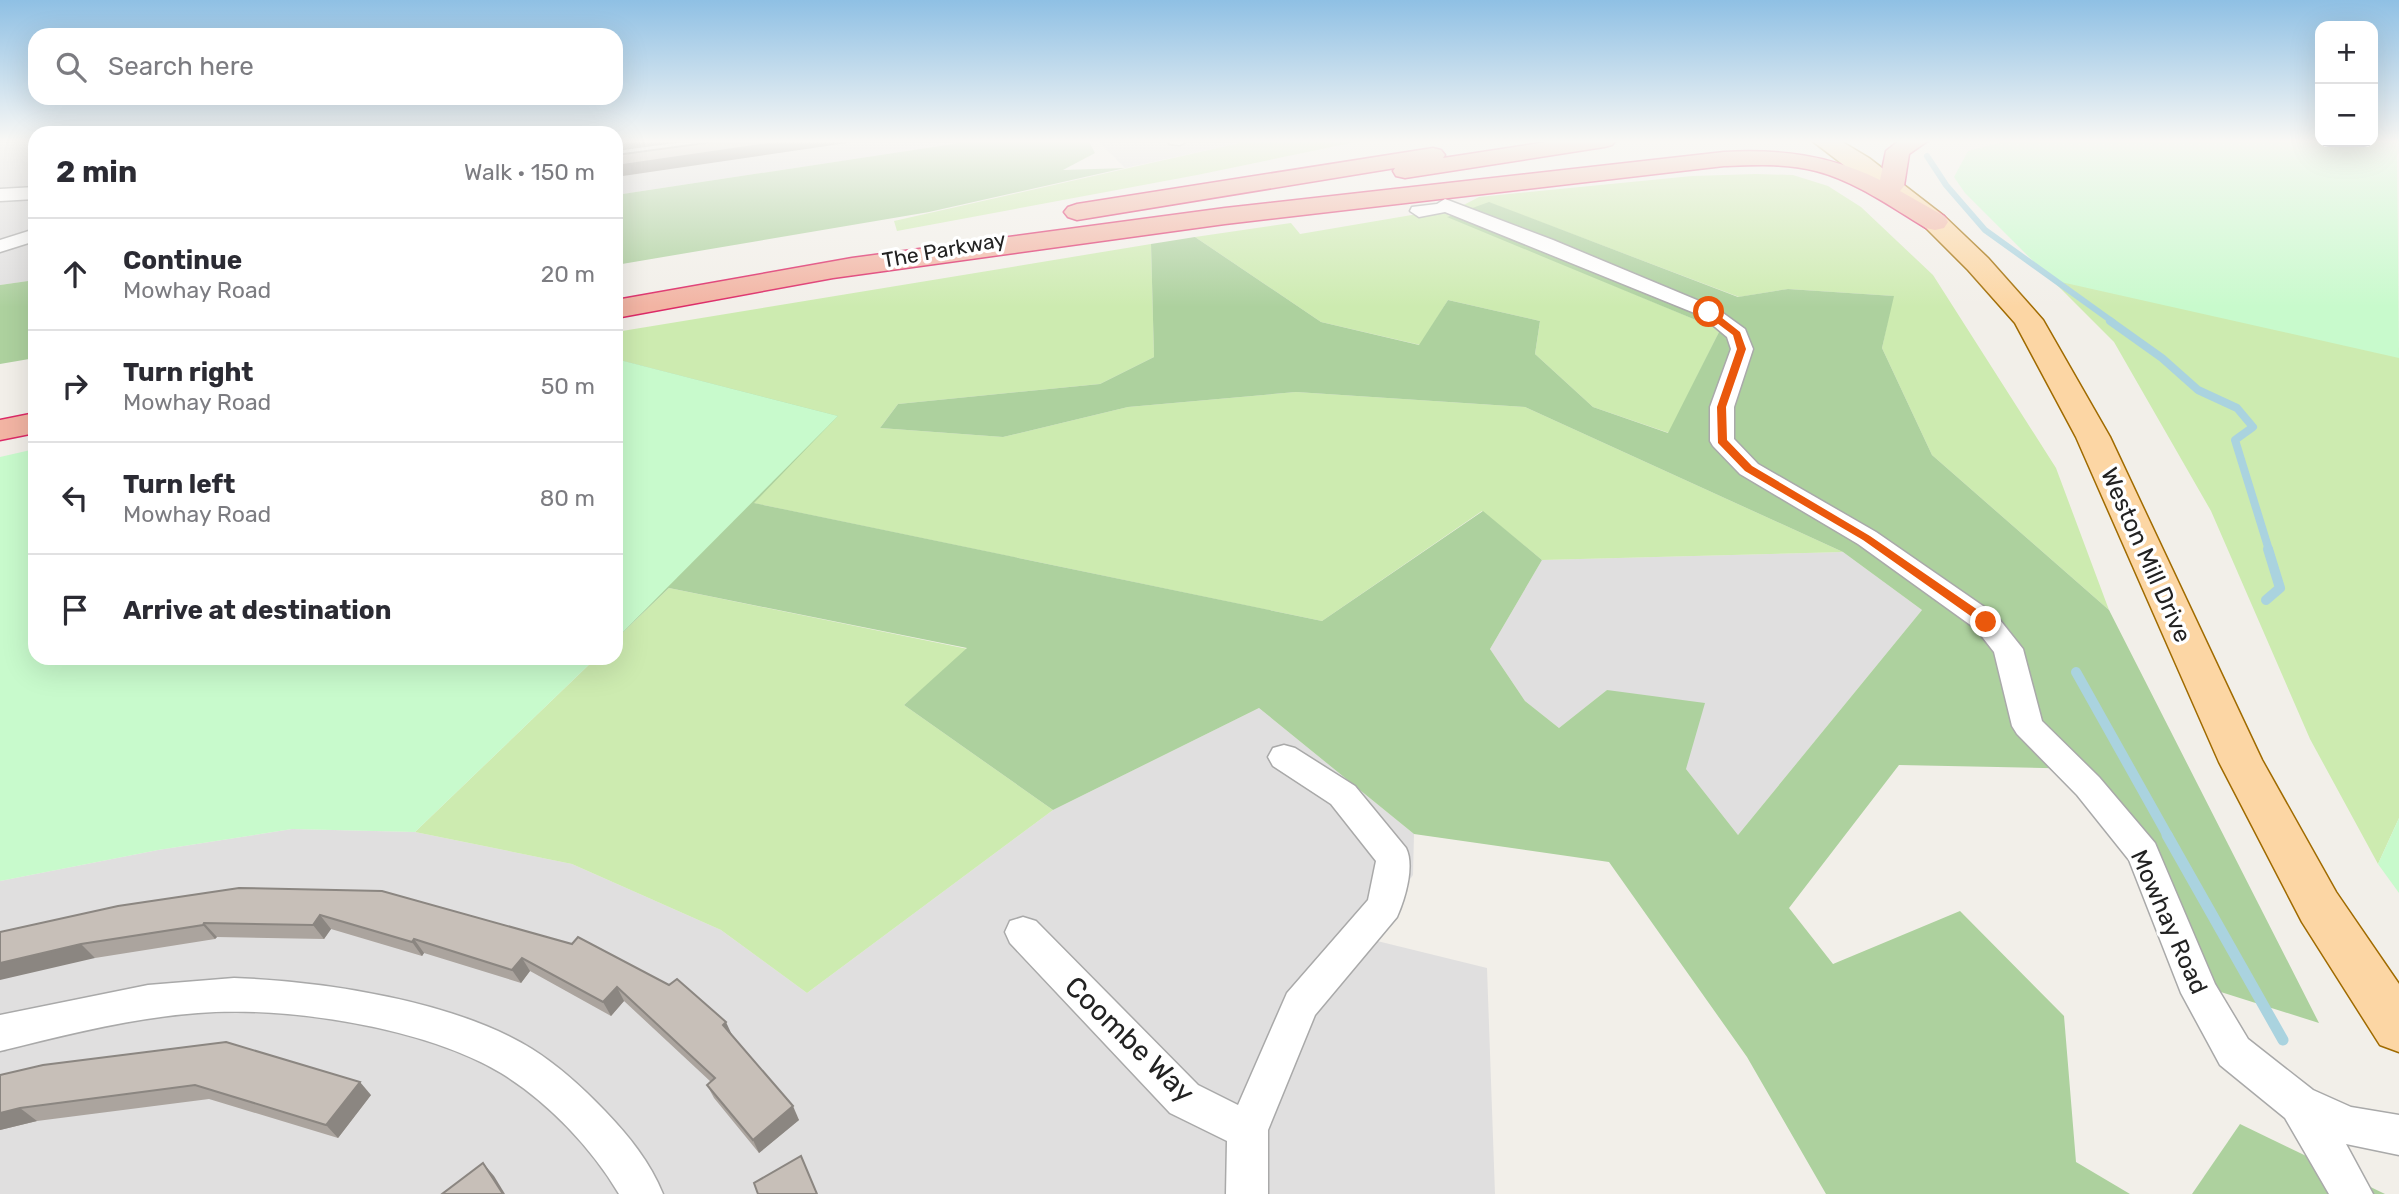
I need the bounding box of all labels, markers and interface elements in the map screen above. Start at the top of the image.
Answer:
map controls [2315,21,2378,147]
button: + [2315,21,2378,84]
search box [28,28,623,105]
icon: search [52,48,90,86]
text: Search here [108,51,254,82]
button: − [2315,84,2378,147]
text: 2 min [56,154,137,190]
text: Walk · 150 m [464,158,595,186]
street label: The Parkway [880,226,1008,273]
text: Continue [123,245,242,276]
icon: ahead [56,255,94,293]
text: 20 m [541,260,595,288]
text: Mowhay Road [123,276,271,304]
route start [1693,296,1724,327]
text: Turn right [123,357,253,388]
icon: right [56,367,94,405]
text: 50 m [541,372,595,400]
text: Mowhay Road [123,388,271,416]
street label: Weston Mill Drive [2095,463,2197,647]
text: Turn left [123,469,235,500]
icon: left [56,479,94,517]
text: 80 m [540,484,595,512]
text: Mowhay Road [123,500,271,528]
icon: arrive [56,591,94,629]
text: Arrive at destination [123,595,391,626]
route end [1970,606,2001,637]
street label: Mowhay Road [2125,846,2213,998]
street label: Coombe Way [1058,970,1201,1109]

